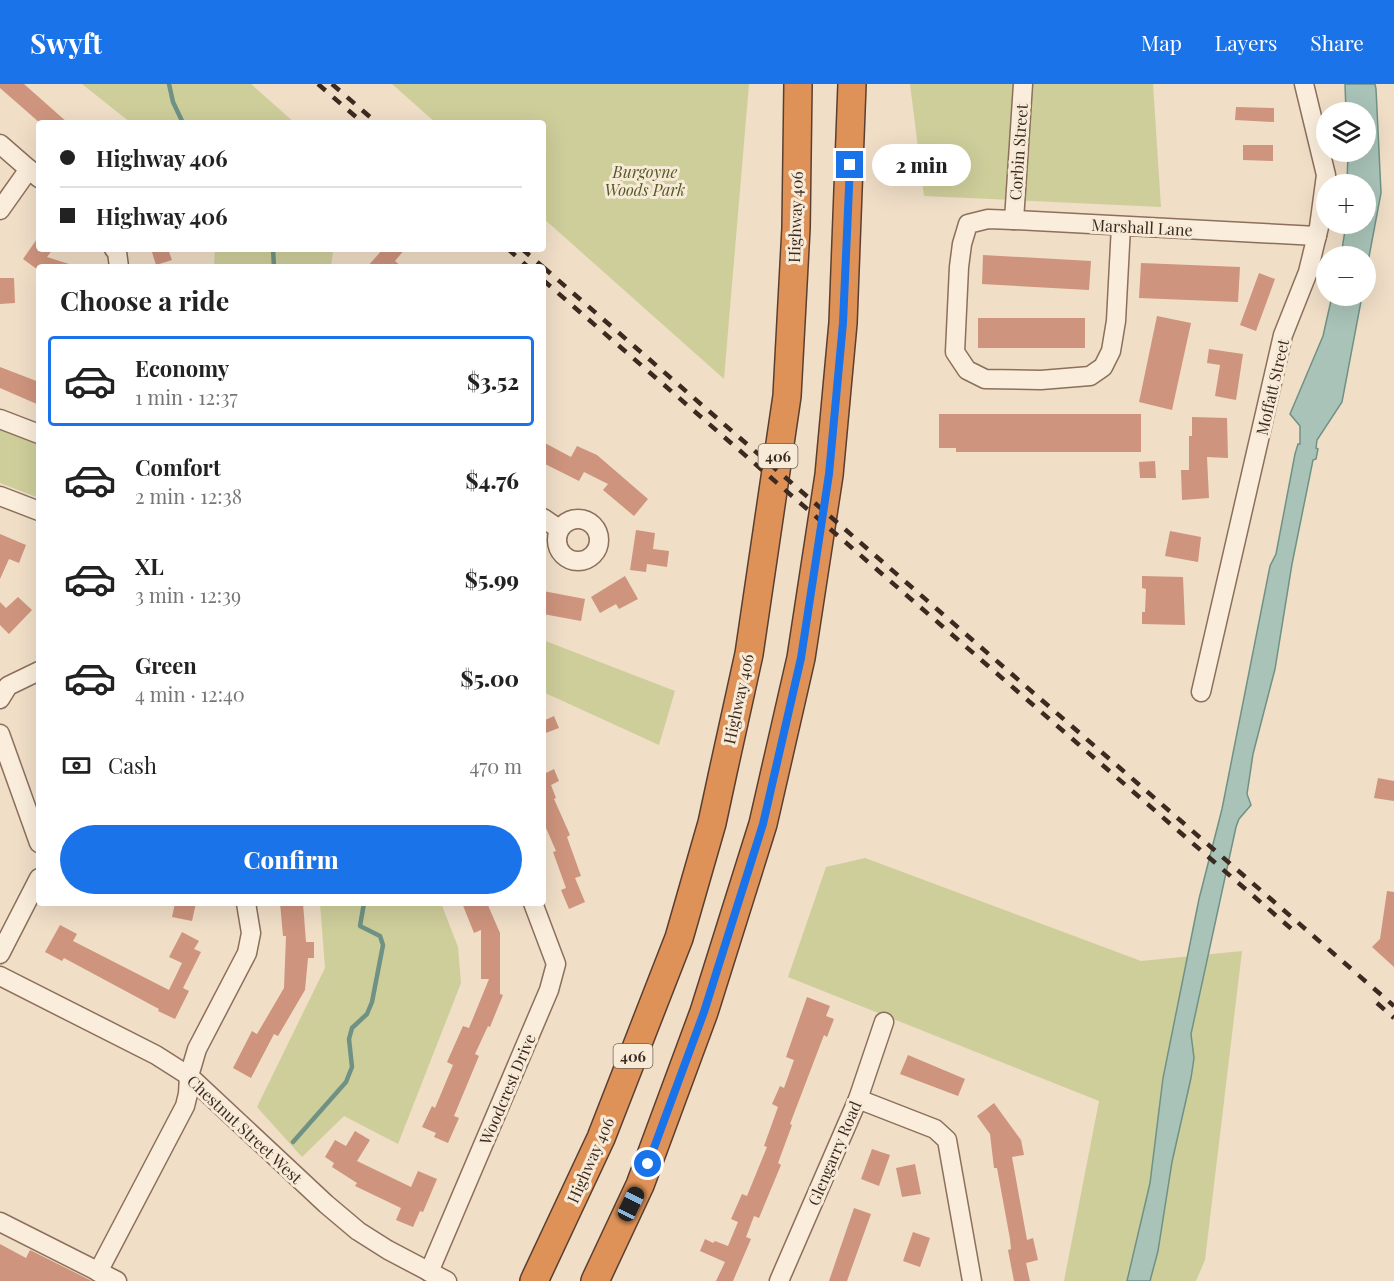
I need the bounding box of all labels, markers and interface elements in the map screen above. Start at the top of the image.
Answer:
text: Swyft [30,24,102,61]
text: Map [1141,28,1182,56]
text: Layers [1215,28,1277,56]
text: Share [1310,28,1364,56]
map controls [1316,102,1376,306]
button: layers [1316,102,1376,162]
street label: Corbin Street [1004,103,1032,201]
text: Highway 406 [96,143,228,173]
callout: 2 min [871,144,970,186]
route end [836,151,863,178]
text: 2 min [895,151,948,178]
park label: Burgoyne Woods Park [605,161,685,200]
street label: Highway 406 [783,171,807,263]
button: + [1316,174,1376,234]
text: Highway 406 [96,201,228,231]
street label: Marshall Lane [1091,214,1193,240]
button: − [1316,246,1376,306]
text: Choose a ride [60,282,229,318]
street label: Moffatt Street [1251,336,1293,437]
text: Economy [135,353,229,383]
icon: car [63,354,117,408]
text: $3.52 [467,366,519,396]
text: 1 min · 12:37 [135,383,238,410]
road number: 406 [758,444,798,468]
text: Comfort [135,452,221,482]
icon: car [63,453,117,507]
text: $4.76 [466,465,519,495]
text: 2 min · 12:38 [135,482,242,509]
text: XL [135,551,164,581]
icon: car [63,552,117,606]
text: $5.99 [465,564,519,594]
text: 3 min · 12:39 [135,581,241,608]
text: Green [135,650,197,680]
icon: car [63,651,117,705]
street label: Highway 406 [718,652,758,746]
text: $5.00 [460,663,519,693]
text: 4 min · 12:40 [135,680,245,707]
icon: cash [60,749,93,782]
text: Cash [108,750,157,780]
text: 470 m [470,752,522,779]
button: Confirm [60,825,522,894]
street label: Woodcrest Drive [474,1030,540,1149]
road number: 406 [614,1044,652,1068]
street label: Chestnut Street West [183,1070,307,1188]
street label: Glengarry Road [803,1098,865,1208]
street label: Highway 406 [562,1114,618,1206]
route start [634,1150,661,1177]
car [615,1184,647,1224]

